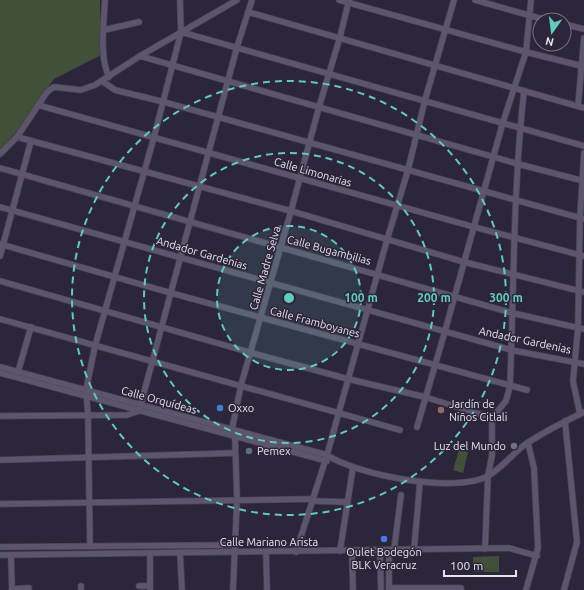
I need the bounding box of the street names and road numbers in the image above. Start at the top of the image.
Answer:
street label: Calle Limonarias [273,155,353,189]
street label: Calle Madre Selva [247,225,283,311]
street label: Calle Bugambilias [286,233,373,267]
street label: Andador Gardenias [155,234,249,272]
street label: Calle Framboyanes [269,304,361,340]
street label: Andador Gardenias [478,324,572,356]
street label: Calle Orquídeas [120,384,198,416]
street label: Calle Mariano Arista [220,536,318,548]

